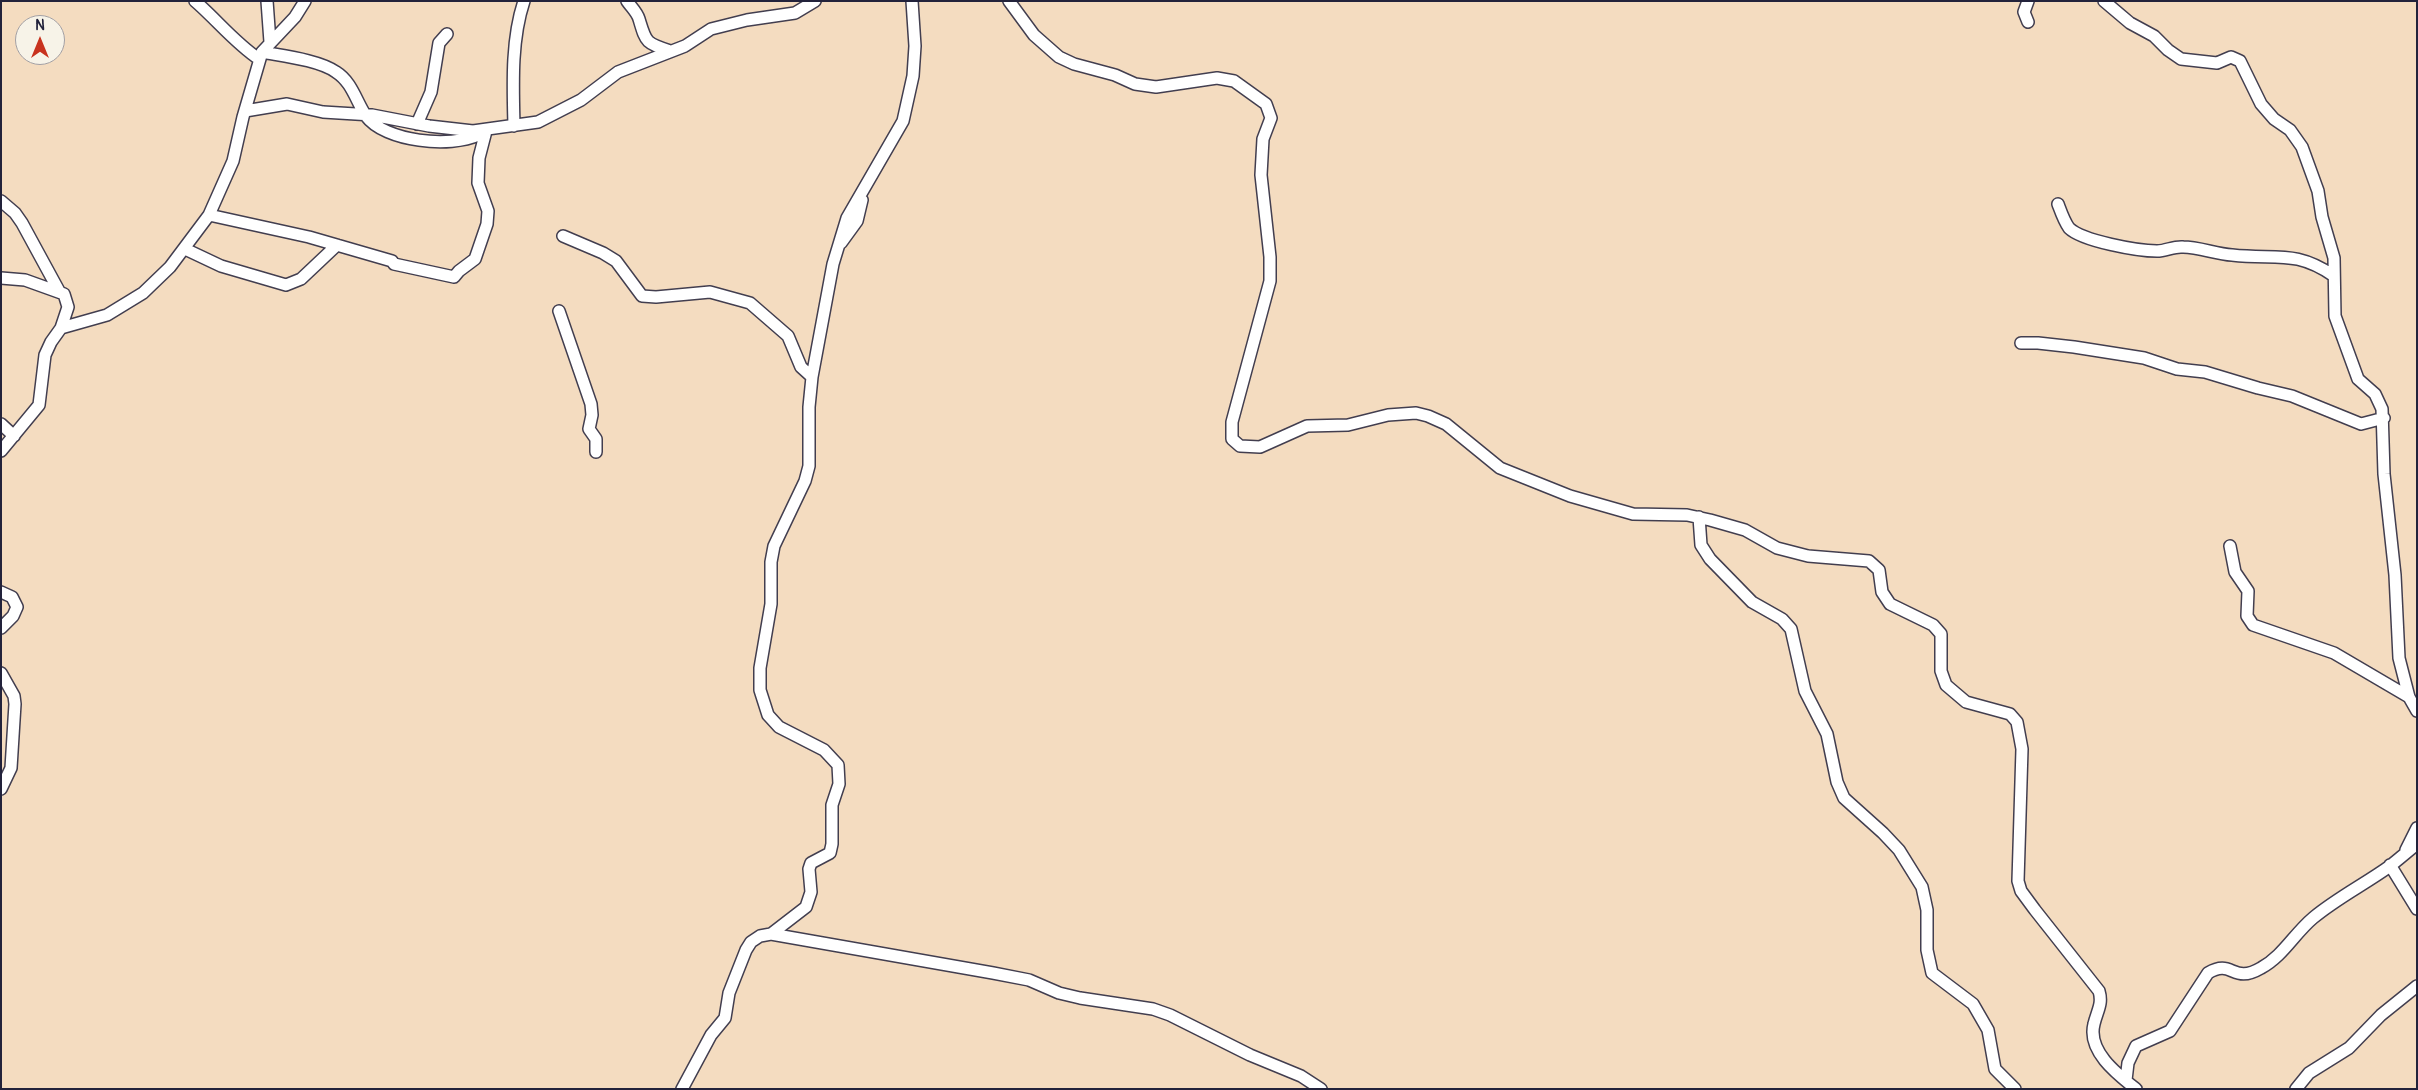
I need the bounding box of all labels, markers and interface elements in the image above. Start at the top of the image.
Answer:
north arrow [15,15,65,65]
text: N [35,17,45,34]

